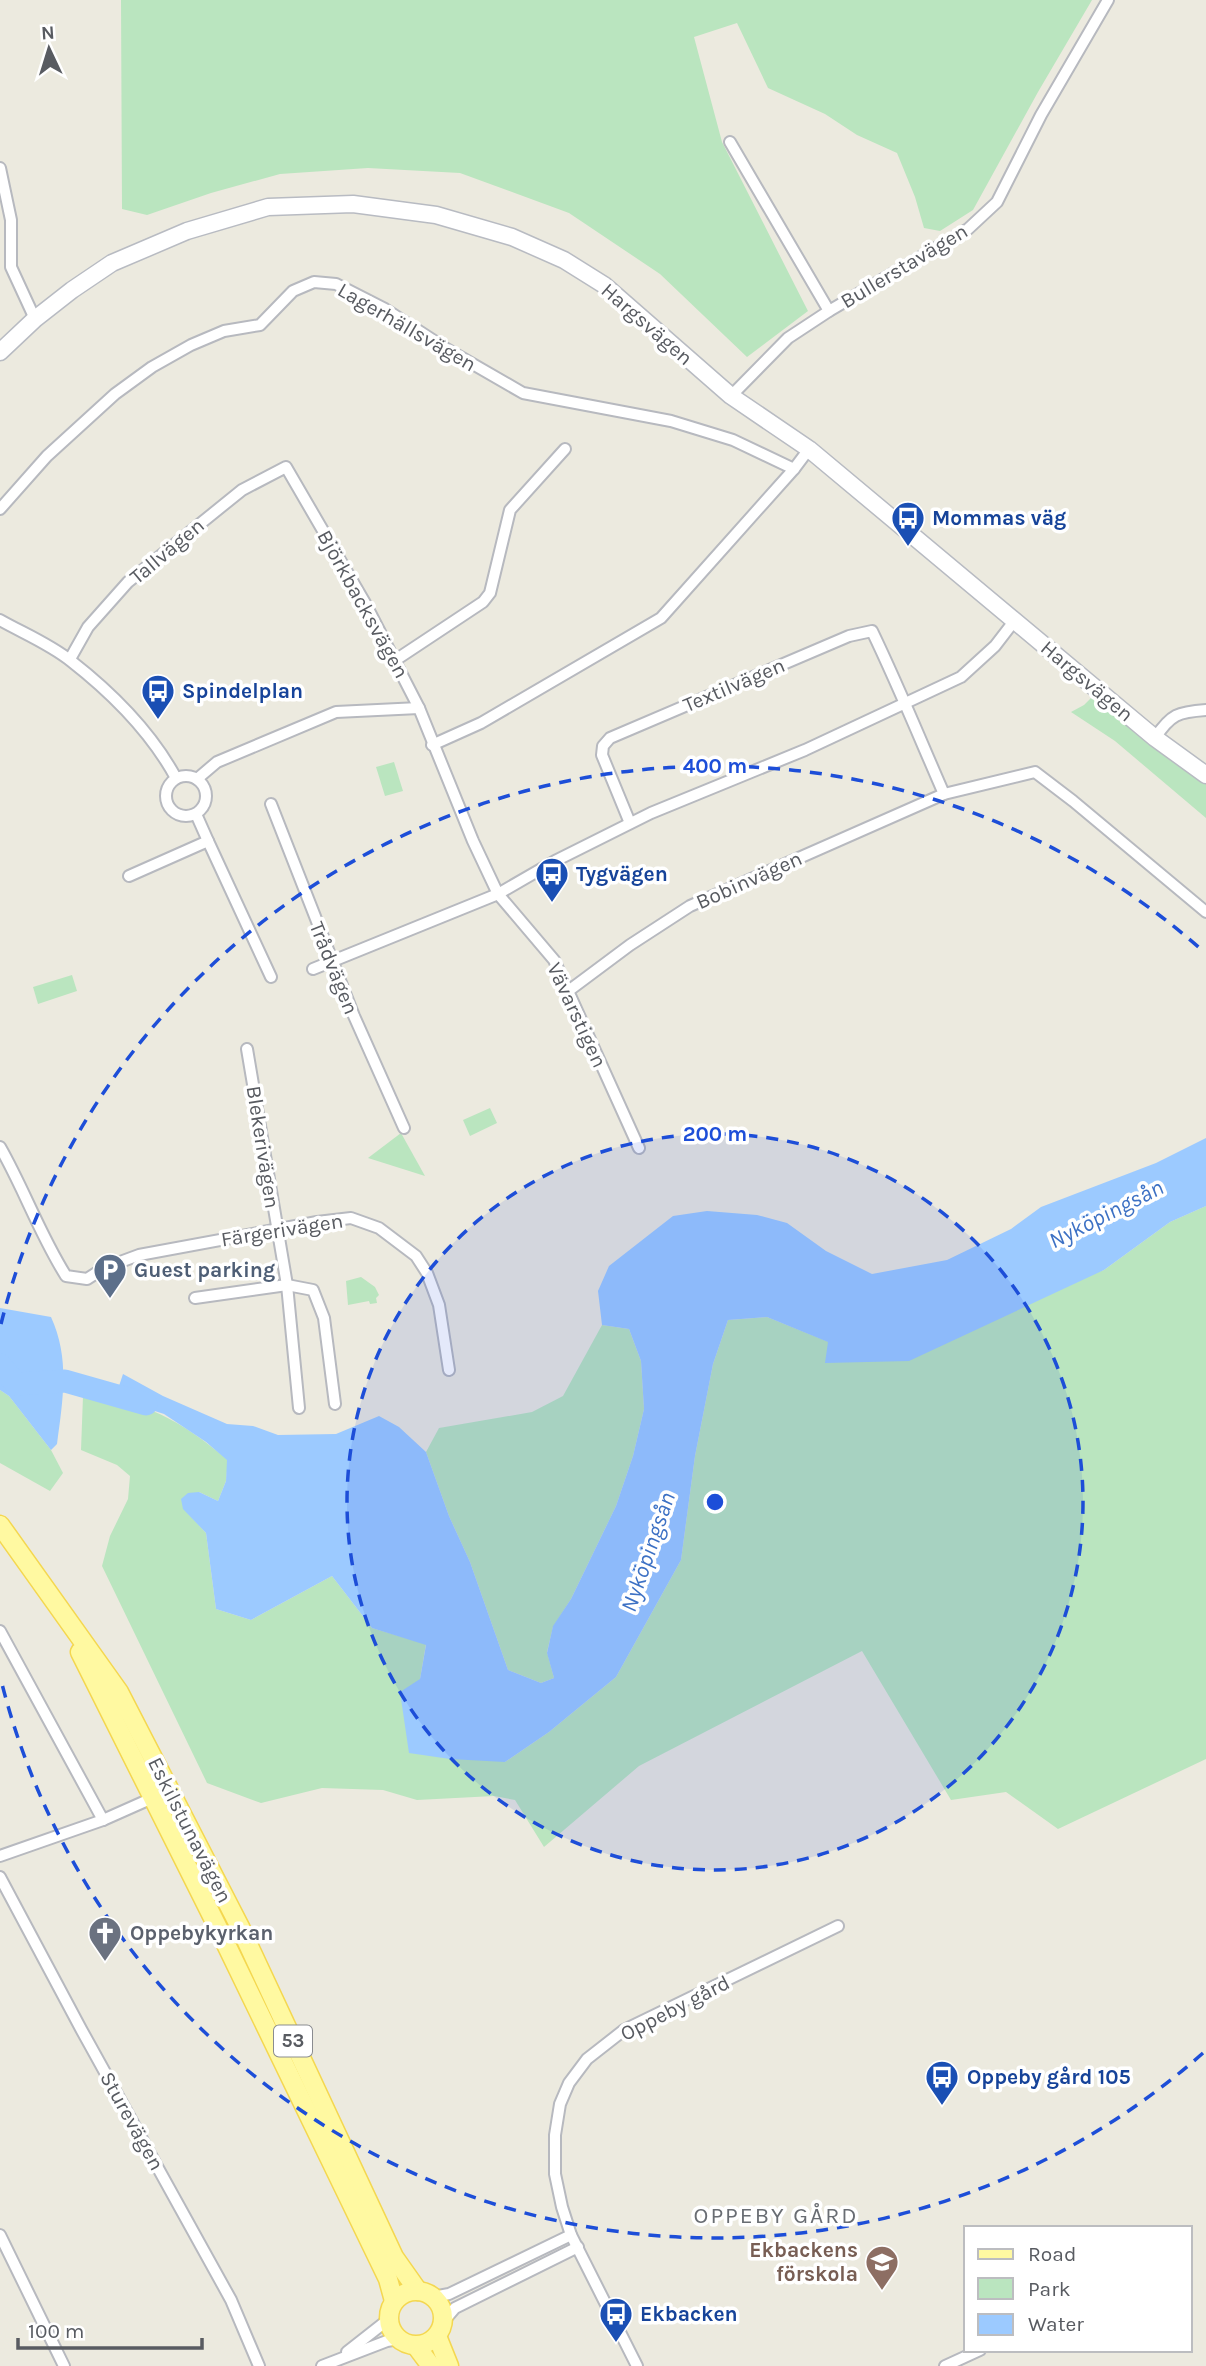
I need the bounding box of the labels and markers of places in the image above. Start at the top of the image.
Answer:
bus stop icon: Mommas väg [889,499,927,548]
place label: Mommas väg [932,506,1066,530]
bus stop icon: Spindelplan [139,672,177,721]
place label: Spindelplan [182,679,303,703]
bus stop icon: Tygvägen [533,855,571,904]
place label: Tygvägen [576,862,668,886]
parking icon: Guest parking [91,1251,129,1300]
place label: Guest parking [134,1258,275,1282]
centre of rings [703,1490,727,1514]
church icon: Oppebykyrkan [86,1914,124,1963]
place label: Oppebykyrkan [130,1921,273,1945]
bus stop icon: Oppeby gård 105 [923,2058,961,2107]
place label: Oppeby gård 105 [967,2065,1131,2089]
place label: Ekbackens förskola [749,2238,858,2286]
school or university icon: Ekbackens förskola [863,2243,901,2292]
bus stop icon: Ekbacken [597,2295,635,2344]
place label: Ekbacken [640,2302,738,2326]

